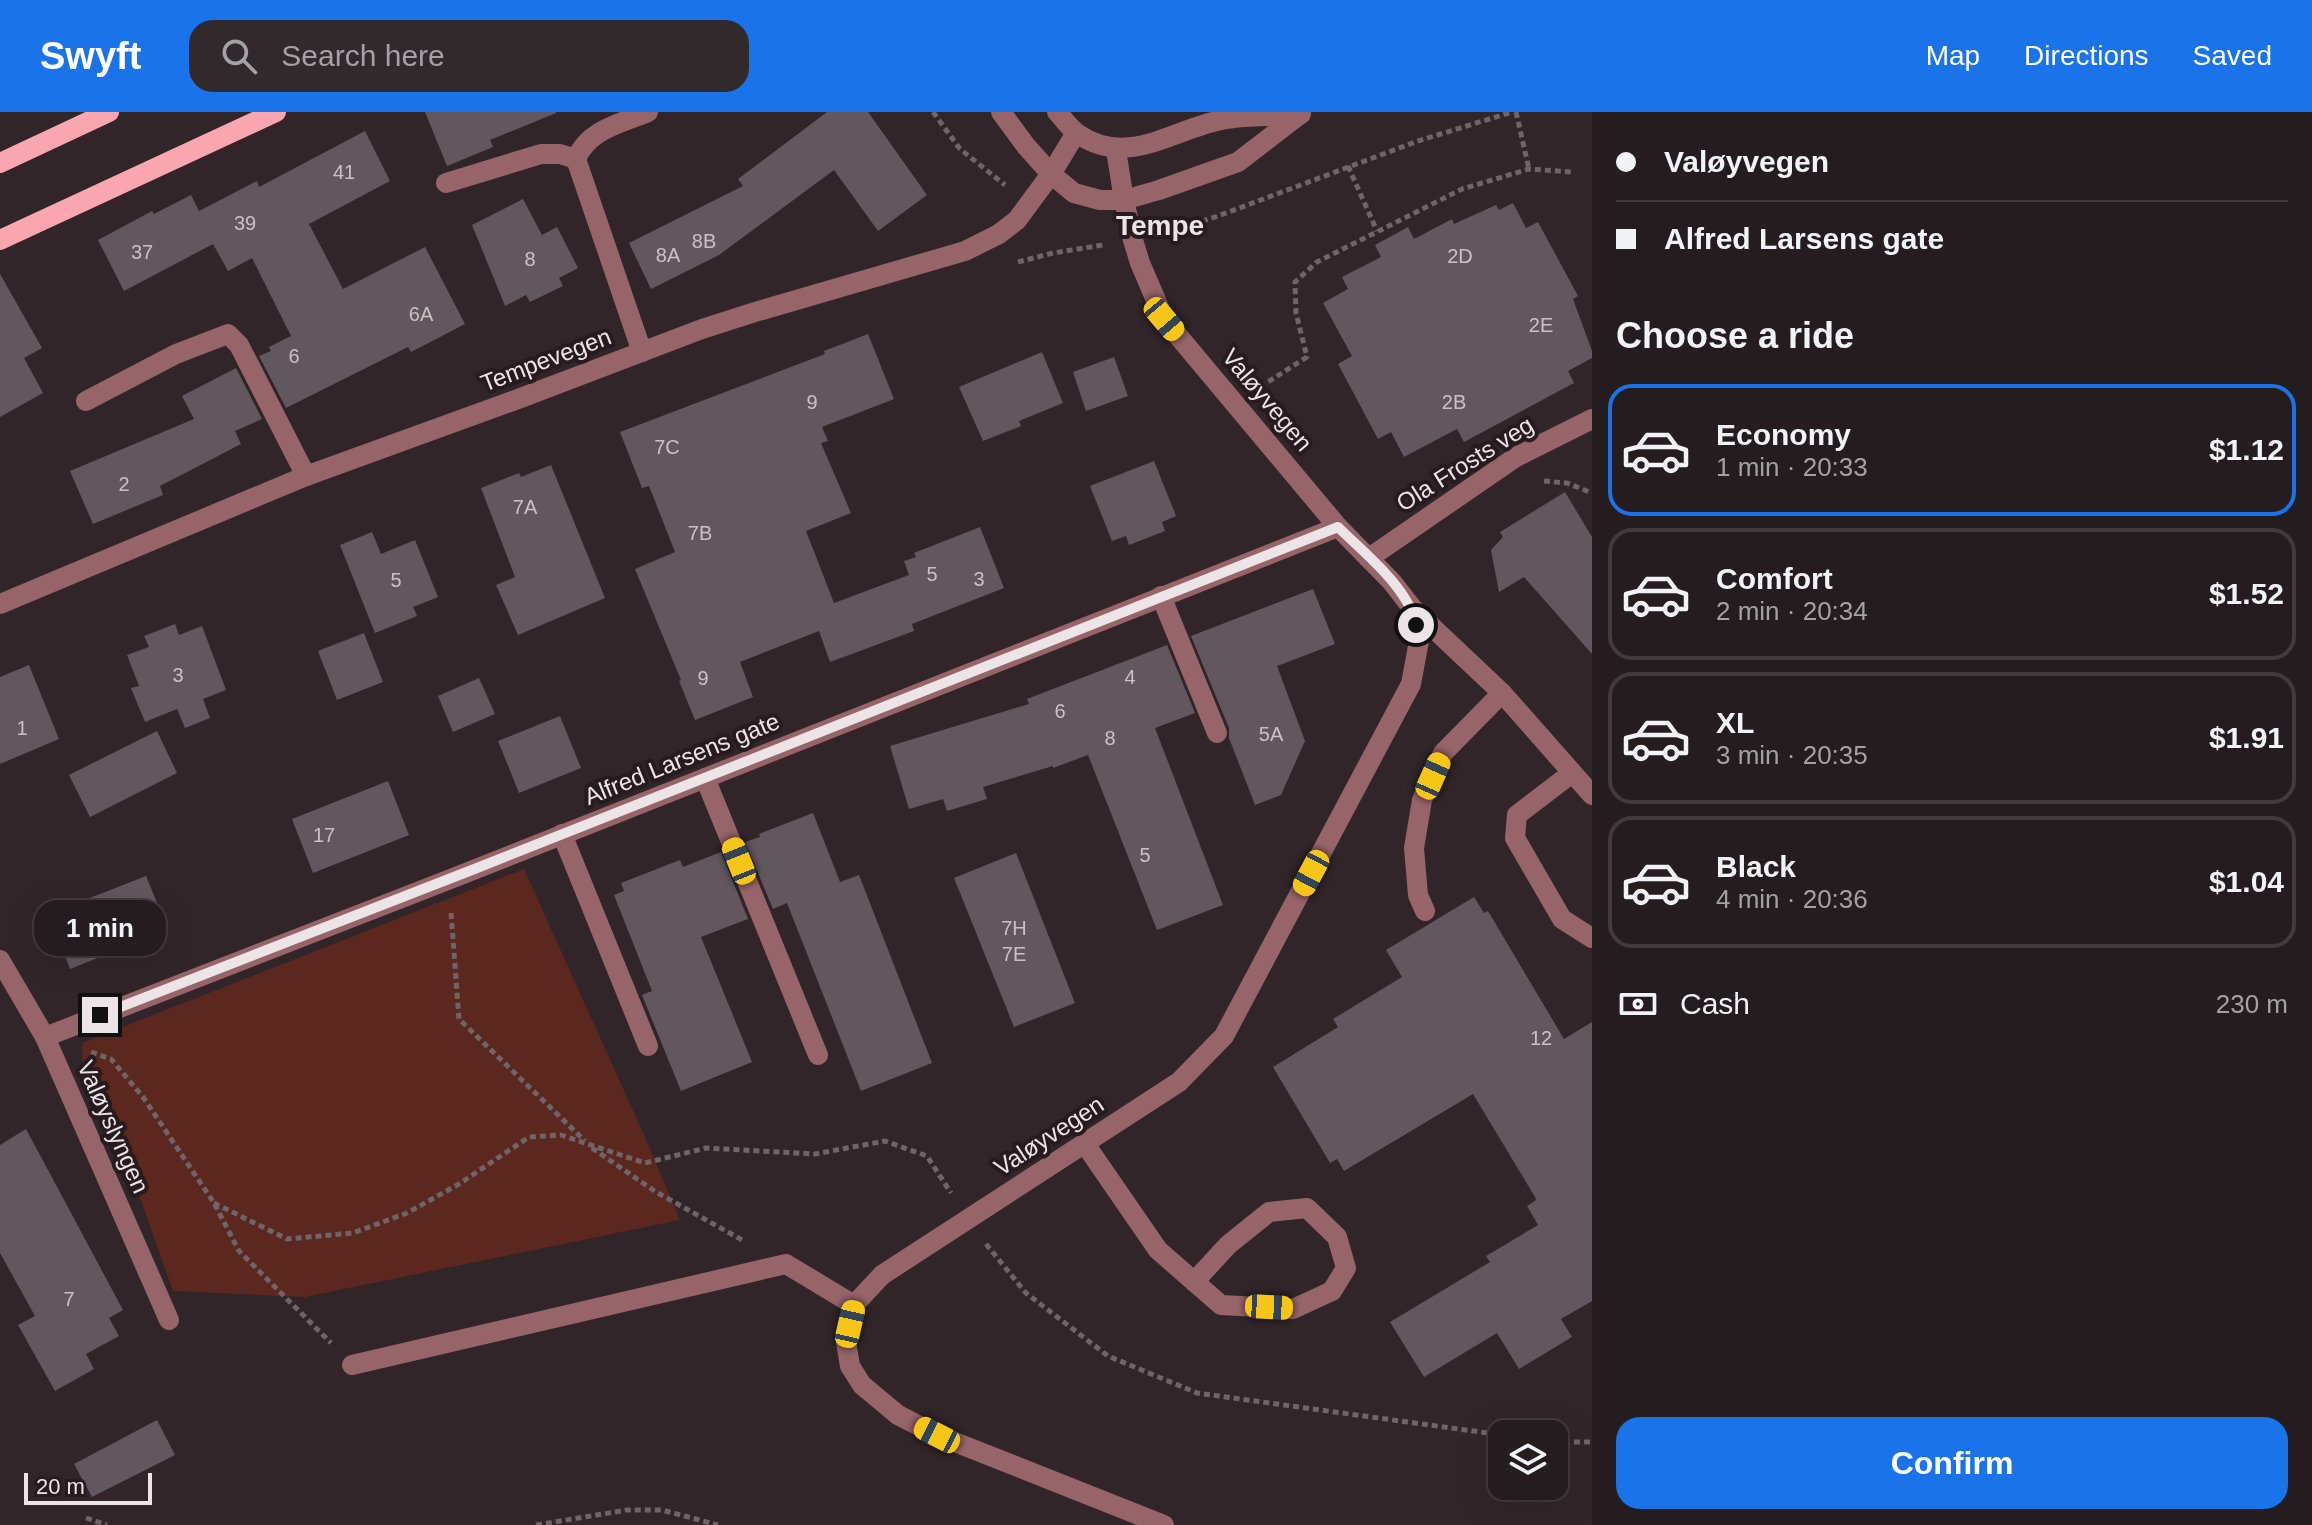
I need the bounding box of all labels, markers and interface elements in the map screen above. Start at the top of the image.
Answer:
search box [189,20,749,92]
icon: search [217,34,261,78]
text: Swyft [40,35,141,77]
text: Search here [281,39,445,72]
text: Map [1926,40,1980,71]
text: Directions [2024,40,2149,71]
text: Saved [2193,40,2272,71]
text: Valøyvegen [1664,145,1829,178]
house number: 41 [333,161,355,183]
district label: Tempe [1116,210,1204,241]
house number: 39 [234,212,256,234]
text: Alfred Larsens gate [1664,222,1944,255]
house number: 8B [692,230,716,252]
house number: 37 [131,241,153,263]
house number: 8A [656,244,681,266]
house number: 2D [1447,245,1473,267]
house number: 8 [524,248,536,270]
car [1139,293,1189,345]
house number: 6A [409,303,434,325]
house number: 2E [1529,314,1553,336]
text: Choose a ride [1616,315,1854,356]
street label: Tempevegen [477,322,615,397]
street label: Valøyvegen [1217,343,1318,456]
house number: 6 [288,345,300,367]
house number: 9 [806,391,818,413]
house number: 2B [1442,391,1466,413]
street label: Ola Frosts veg [1391,411,1538,516]
icon: car [1620,414,1692,486]
text: Economy [1716,418,1851,451]
text: $1.12 [2209,433,2284,466]
house number: 7C [654,436,680,458]
text: 1 min · 20:33 [1716,452,1868,482]
house number: 2 [118,473,130,495]
house number: 7A [513,496,538,518]
house number: 7B [688,522,712,544]
icon: car [1620,558,1692,630]
text: Comfort [1716,562,1833,595]
house number: 5 [926,563,938,585]
house number: 3 [973,568,985,590]
house number: 5 [390,569,402,591]
text: $1.52 [2209,577,2284,610]
text: 2 min · 20:34 [1716,596,1868,626]
route start [1398,607,1434,643]
house number: 3 [172,664,184,686]
house number: 4 [1124,666,1136,688]
house number: 9 [697,667,709,689]
house number: 6 [1054,700,1066,722]
icon: car [1620,702,1692,774]
text: XL [1716,706,1754,739]
street label: Alfred Larsens gate [580,707,783,810]
house number: 1 [16,717,28,739]
text: $1.91 [2209,721,2284,754]
house number: 5A [1259,723,1284,745]
house number: 8 [1104,727,1116,749]
text: 3 min · 20:35 [1716,740,1868,770]
car [1412,749,1454,803]
house number: 17 [313,824,335,846]
car [719,834,759,888]
house number: 5 [1139,844,1151,866]
car [1289,846,1333,900]
icon: car [1620,846,1692,918]
text: Black [1716,850,1796,883]
text: $1.04 [2209,865,2284,898]
text: 4 min · 20:36 [1716,884,1868,914]
callout: 1 min [34,899,166,955]
text: 1 min [66,913,134,943]
house number: 7H [1001,917,1027,939]
house number: 7E [1002,943,1026,965]
icon: cash [1616,982,1660,1026]
text: Cash [1680,987,1750,1020]
text: 230 m [2216,989,2288,1019]
route end [82,997,118,1033]
house number: 12 [1530,1027,1552,1049]
street label: Valøyslyngen [72,1056,155,1197]
street label: Valøyvegen [989,1090,1108,1181]
house number: 7 [63,1288,75,1310]
car [1244,1294,1294,1320]
car [833,1298,867,1350]
car [910,1413,964,1457]
button: Confirm [1616,1417,2288,1509]
map controls [1488,1420,1568,1500]
button: layers [1488,1420,1568,1500]
scale bar [24,1469,152,1505]
text: 20 m [36,1474,85,1499]

